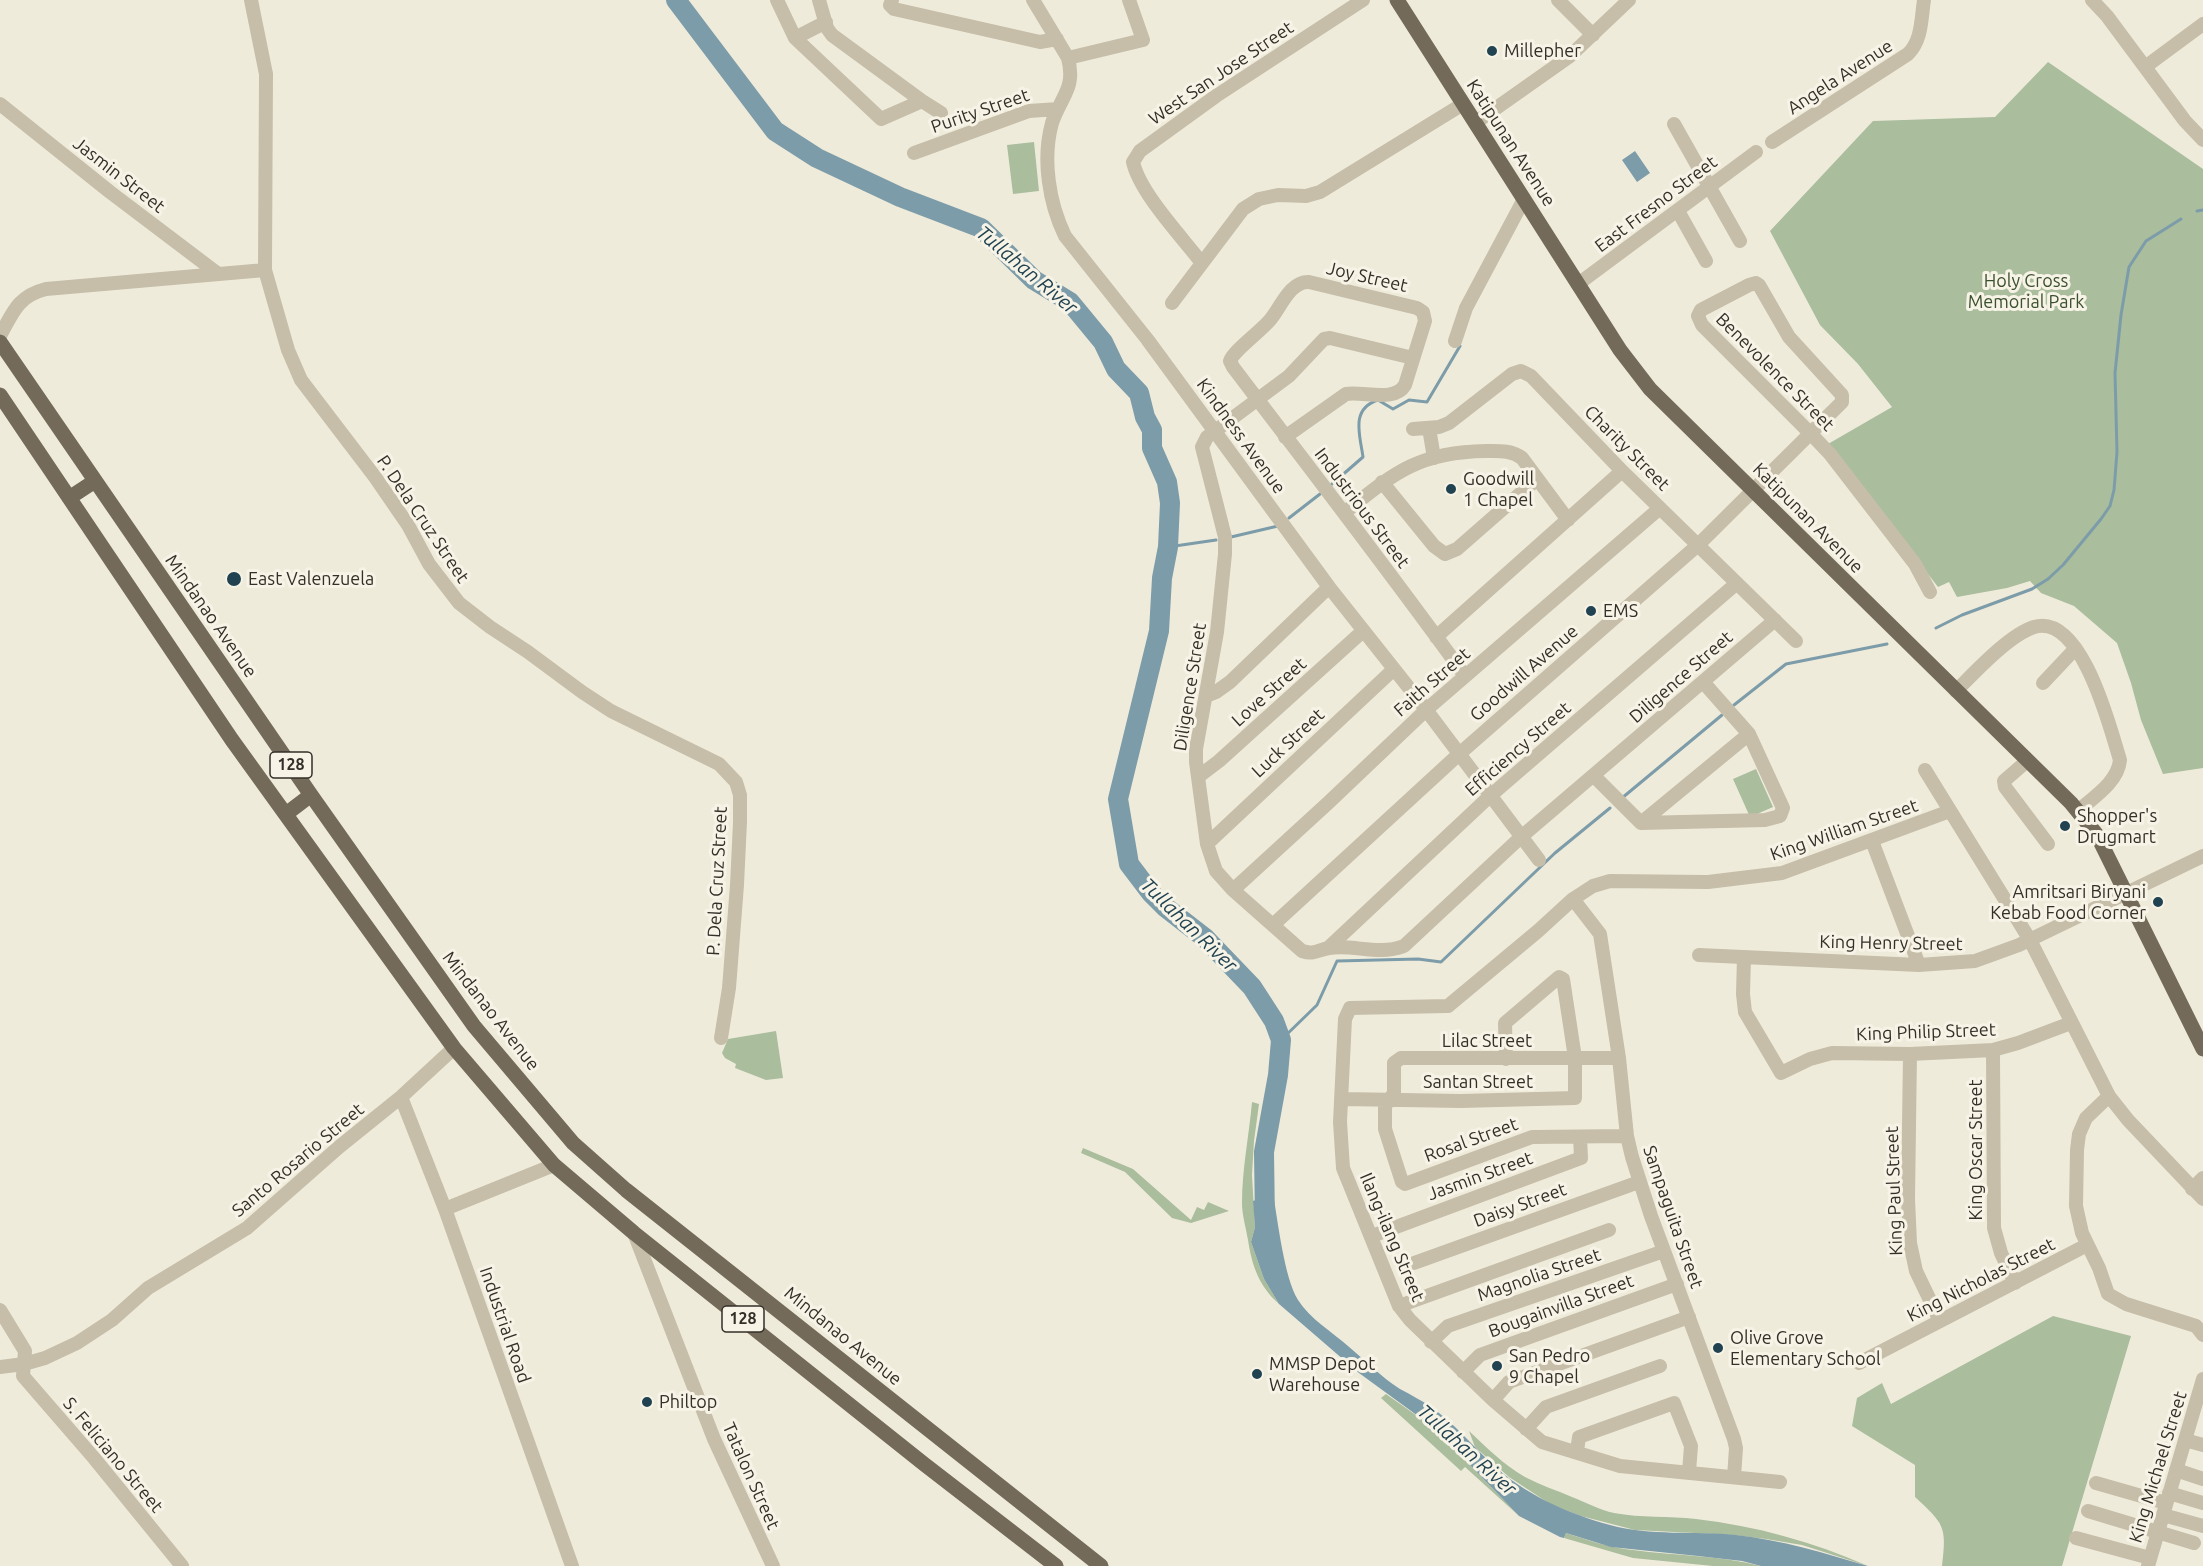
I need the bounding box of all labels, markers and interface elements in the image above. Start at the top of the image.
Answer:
street label: West San Jose Street [1145,17,1297,129]
street label: Angela Avenue [1783,35,1897,119]
place label: Millepher [1504,40,1581,62]
marker: Millepher [1485,44,1499,58]
street label: Katipunan Avenue [1462,75,1560,211]
street label: Purity Street [928,84,1032,138]
street label: Jasmin Street [69,132,169,218]
street label: East Fresno Street [1591,151,1721,257]
water label: Tullahan River [972,221,1082,319]
street label: Joy Street [1324,257,1410,297]
park label: Holy Cross Memorial Park [1968,270,2084,312]
street label: Benevolence Street [1711,308,1839,436]
street label: Kindness Avenue [1192,374,1290,498]
street label: Charity Street [1580,401,1674,495]
street label: Industrious Street [1310,444,1414,572]
street label: P. Dela Cruz Street [372,451,474,587]
street label: Katipunan Avenue [1748,458,1868,578]
place label: Goodwill 1 Chapel [1463,468,1534,510]
marker: Goodwill 1 Chapel [1444,482,1458,496]
street label: Mindanao Avenue [161,550,261,682]
place label: East Valenzuela [248,568,374,590]
marker: East Valenzuela [225,570,243,588]
place label: EMS [1603,600,1638,622]
marker: EMS [1584,604,1598,618]
street label: Goodwill Avenue [1466,620,1582,726]
street label: Diligence Street [1169,621,1211,753]
street label: Diligence Street [1625,626,1737,728]
street label: Faith Street [1389,643,1475,721]
street label: Love Street [1227,653,1311,731]
street label: Efficiency Street [1461,697,1575,801]
street label: Luck Street [1247,704,1329,782]
road number: 128 [270,752,312,778]
street label: King William Street [1767,795,1921,865]
place label: Shopper's Drugmart [2077,805,2157,848]
street label: P. Dela Cruz Street [702,806,732,956]
marker: Shopper's Drugmart [2058,819,2072,833]
water label: Tullahan River [1136,873,1242,977]
place label: Amritsari Biryani Kebab Food Corner [1990,881,2146,924]
marker: Amritsari Biryani Kebab Food Corner [2151,895,2165,909]
street label: King Henry Street [1819,931,1963,955]
street label: Mindanao Avenue [438,947,544,1075]
street label: King Philip Street [1856,1019,1996,1045]
street label: Lilac Street [1442,1030,1532,1052]
street label: Santan Street [1423,1071,1533,1093]
street label: King Oscar Street [1965,1080,1987,1220]
street label: Santo Rosario Street [228,1099,368,1221]
street label: Rosal Street [1421,1113,1521,1167]
street label: King Paul Street [1881,1126,1907,1256]
street label: Sampaguita Street [1638,1143,1708,1291]
street label: Jasmin Street [1424,1147,1536,1205]
street label: Ilang-ilang Street [1355,1169,1429,1305]
street label: Daisy Street [1471,1178,1569,1232]
street label: King Nicholas Street [1903,1233,2059,1327]
street label: Magnolia Street [1475,1244,1603,1306]
street label: Industrial Road [475,1264,535,1386]
street label: Bougainvilla Street [1486,1270,1636,1342]
street label: Mindanao Avenue [780,1282,906,1390]
road number: 128 [722,1306,764,1332]
place label: Olive Grove Elementary School [1730,1327,1881,1370]
marker: Olive Grove Elementary School [1711,1341,1725,1355]
place label: San Pedro 9 Chapel [1509,1345,1590,1388]
place label: MMSP Depot Warehouse [1269,1353,1375,1396]
marker: San Pedro 9 Chapel [1490,1359,1504,1373]
marker: MMSP Depot Warehouse [1250,1367,1264,1381]
street label: King Michael Street [2125,1389,2191,1545]
place label: Philtop [659,1391,717,1413]
street label: S. Feliciano Street [58,1393,168,1517]
marker: Philtop [640,1395,654,1409]
water label: Tullahan River [1413,1399,1521,1501]
street label: Tatalon Street [718,1419,784,1533]

